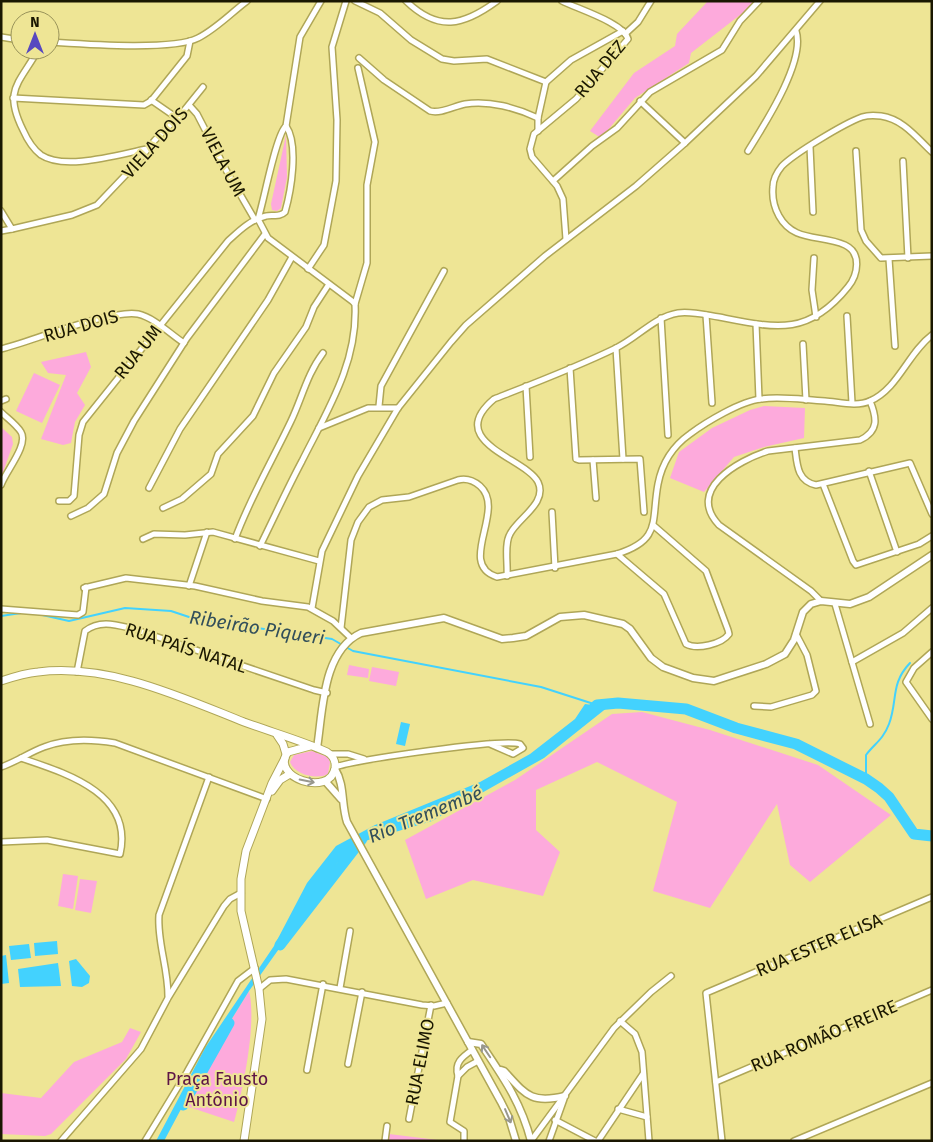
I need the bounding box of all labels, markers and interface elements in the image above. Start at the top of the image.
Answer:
north arrow [10,10,60,60]
text: N [30,14,40,31]
street label: RUA DEZ [570,36,630,102]
street label: VIELA DOIS [117,103,193,183]
street label: VIELA UM [196,124,250,200]
street label: RUA DOIS [41,305,121,347]
street label: RUA UM [109,320,167,384]
water label: Ribeirão Piqueri [188,605,327,650]
street label: RUA PAÍS NATAL [122,617,250,678]
one-way arrow [299,776,315,786]
water label: Rio Tremembé [365,781,486,848]
street label: RUA ESTER ELISA [753,908,886,981]
street label: RUA ROMÃO FREIRE [747,994,901,1077]
street label: RUA ELIMO [401,1017,439,1107]
one-way arrow [481,1044,491,1058]
park label: Praça Fausto Antônio [166,1068,268,1111]
one-way arrow [503,1108,513,1123]

